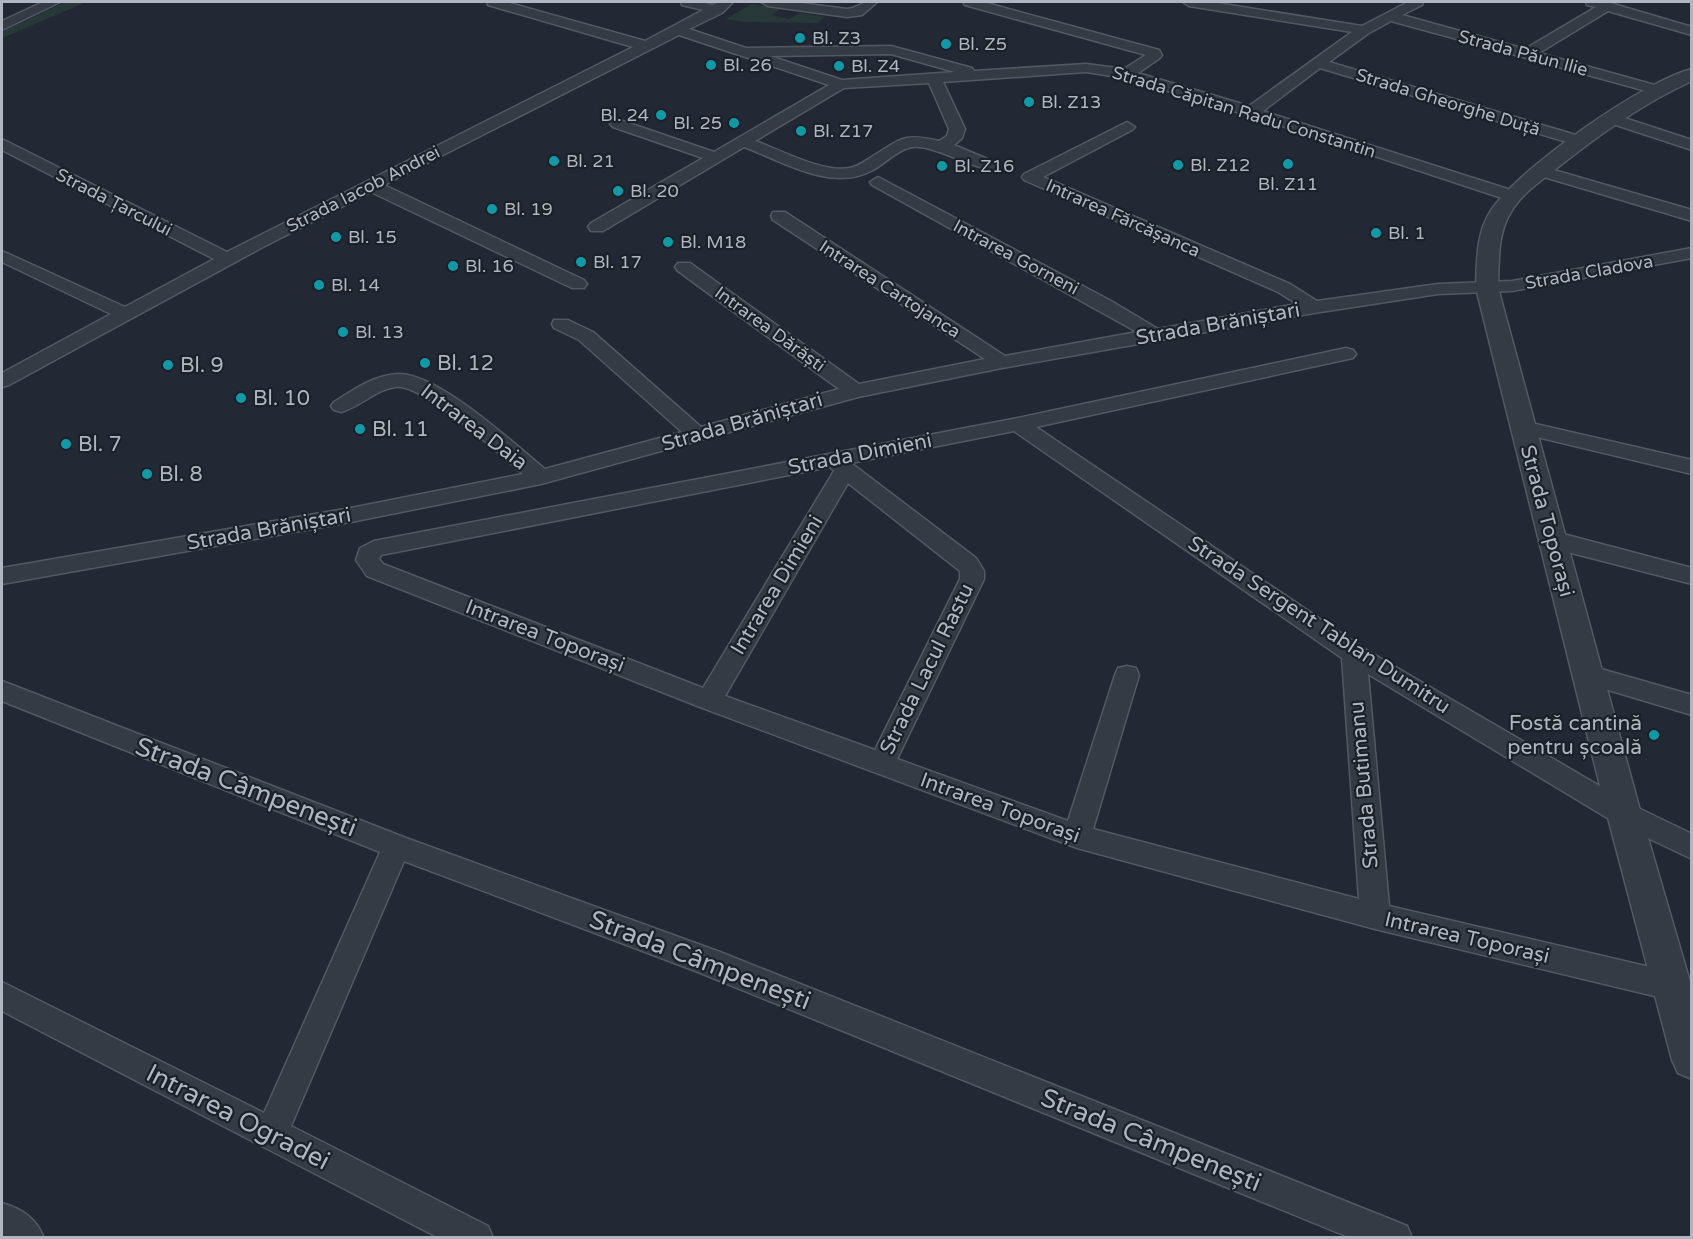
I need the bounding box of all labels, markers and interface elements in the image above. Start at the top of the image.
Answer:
street label: Strada Păun Ilie [1456,25,1590,81]
place label: Bl. Z3 [812,27,861,49]
marker: Bl. Z3 [793,31,807,45]
place label: Bl. Z5 [958,33,1007,55]
marker: Bl. Z5 [939,37,953,51]
place label: Bl. 26 [723,54,772,76]
place label: Bl. Z4 [851,55,900,77]
marker: Bl. 26 [704,58,718,72]
marker: Bl. Z4 [832,59,846,73]
street label: Strada Căpitan Radu Constantin [1110,61,1378,163]
street label: Strada Gheorghe Duță [1353,63,1543,141]
place label: Bl. Z13 [1041,91,1101,113]
marker: Bl. Z13 [1022,95,1036,109]
place label: Bl. 24 [600,104,649,126]
marker: Bl. 24 [654,108,668,122]
place label: Bl. 25 [673,112,722,134]
marker: Bl. 25 [727,116,741,130]
place label: Bl. Z17 [813,120,873,142]
marker: Bl. Z17 [794,124,808,138]
street label: Strada Iacob Andrei [283,141,443,237]
place label: Bl. 21 [566,150,615,172]
marker: Bl. 21 [547,154,561,168]
place label: Bl. Z12 [1190,154,1250,176]
place label: Bl. Z16 [954,155,1014,177]
marker: Bl. Z11 [1281,157,1295,171]
marker: Bl. Z12 [1171,158,1185,172]
marker: Bl. Z16 [935,159,949,173]
street label: Strada Țarcului [52,163,176,241]
place label: Bl. Z11 [1258,173,1318,195]
street label: Intrarea Fărcășanca [1042,174,1204,262]
place label: Bl. 20 [630,180,679,202]
marker: Bl. 20 [611,184,625,198]
place label: Bl. 19 [504,198,553,220]
marker: Bl. 19 [485,202,499,216]
street label: Intrarea Gorneni [949,215,1083,299]
place label: Bl. 1 [1388,222,1426,244]
place label: Bl. 15 [348,226,397,248]
marker: Bl. 1 [1369,226,1383,240]
marker: Bl. 15 [329,230,343,244]
place label: Bl. M18 [680,231,746,253]
marker: Bl. M18 [661,235,675,249]
street label: Intrarea Cartojanca [815,235,965,343]
street label: Strada Cladova [1523,250,1655,294]
place label: Bl. 17 [593,251,642,273]
place label: Bl. 16 [465,255,514,277]
marker: Bl. 17 [574,255,588,269]
marker: Bl. 16 [446,259,460,273]
place label: Bl. 14 [331,274,380,296]
marker: Bl. 14 [312,278,326,292]
street label: Intrarea Dărăști [710,281,830,377]
street label: Strada Brăniștari [1134,297,1302,351]
place label: Bl. 13 [355,321,404,343]
marker: Bl. 13 [336,325,350,339]
place label: Bl. 12 [437,351,494,376]
place label: Bl. 9 [180,353,224,378]
marker: Bl. 12 [418,356,432,370]
marker: Bl. 9 [161,358,175,372]
street label: Intrarea Daia [416,379,532,475]
place label: Bl. 10 [253,386,310,411]
street label: Strada Brăniștari [659,387,825,457]
marker: Bl. 10 [234,391,248,405]
place label: Bl. 11 [372,417,429,442]
marker: Bl. 11 [353,422,367,436]
street label: Strada Dimieni [786,428,934,480]
place label: Bl. 7 [78,432,122,457]
marker: Bl. 7 [59,437,73,451]
street label: Strada Toporași [1515,442,1579,600]
place label: Bl. 8 [159,462,203,487]
marker: Bl. 8 [140,467,154,481]
street label: Strada Brăniștari [185,502,353,556]
street label: Intrarea Dimieni [726,511,828,659]
street label: Strada Sergent Tablan Dumitru [1183,531,1455,719]
street label: Strada Lacul Rastu [875,579,979,759]
street label: Intrarea Toporași [462,594,628,678]
street label: Strada Butimanu [1344,700,1384,870]
place label: Fostă cantină pentru școală [1507,711,1642,760]
marker: Fostă cantină pentru școală [1647,728,1661,742]
street label: Strada Câmpenești [131,730,361,844]
street label: Intrarea Toporași [917,767,1083,849]
street label: Strada Câmpenești [585,903,815,1017]
street label: Intrarea Toporași [1382,907,1552,969]
street label: Intrarea Ogradei [141,1057,335,1177]
street label: Strada Câmpenești [1036,1082,1266,1198]

